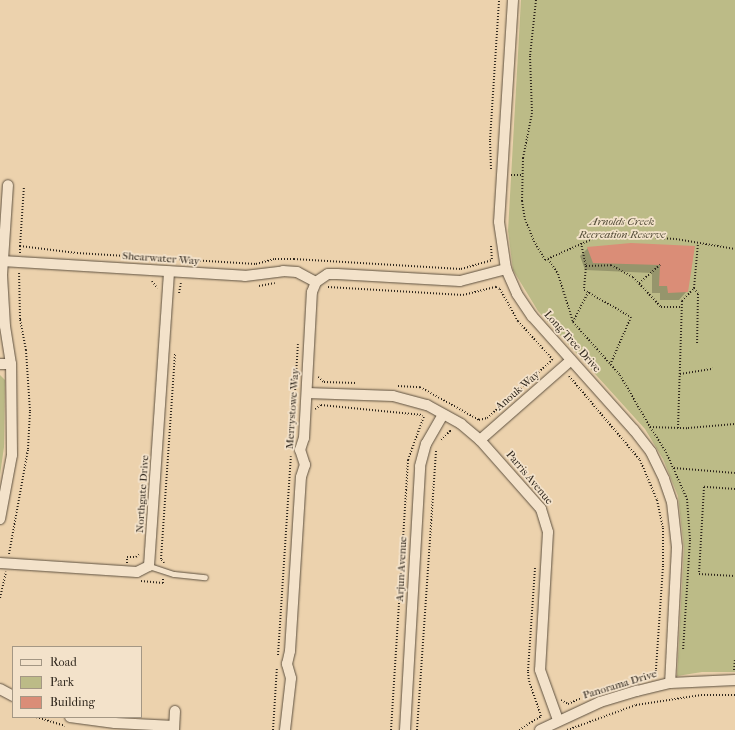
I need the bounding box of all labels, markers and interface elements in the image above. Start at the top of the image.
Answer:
park label: Arnolds Creek Recreation Reserve [579,216,665,242]
street label: Shearwater Way [122,250,200,268]
street label: Long Tree Drive [541,309,603,375]
street label: Merrystowe Way [284,368,302,450]
street label: Anouk Way [493,368,543,414]
street label: Parris Avenue [503,448,555,508]
street label: Northgate Drive [134,455,152,533]
street label: Arjun Avenue [394,536,410,602]
legend [12,646,142,718]
text: Road [50,655,77,669]
street label: Panorama Drive [581,667,659,703]
text: Park [50,675,74,689]
text: Building [50,695,95,709]

